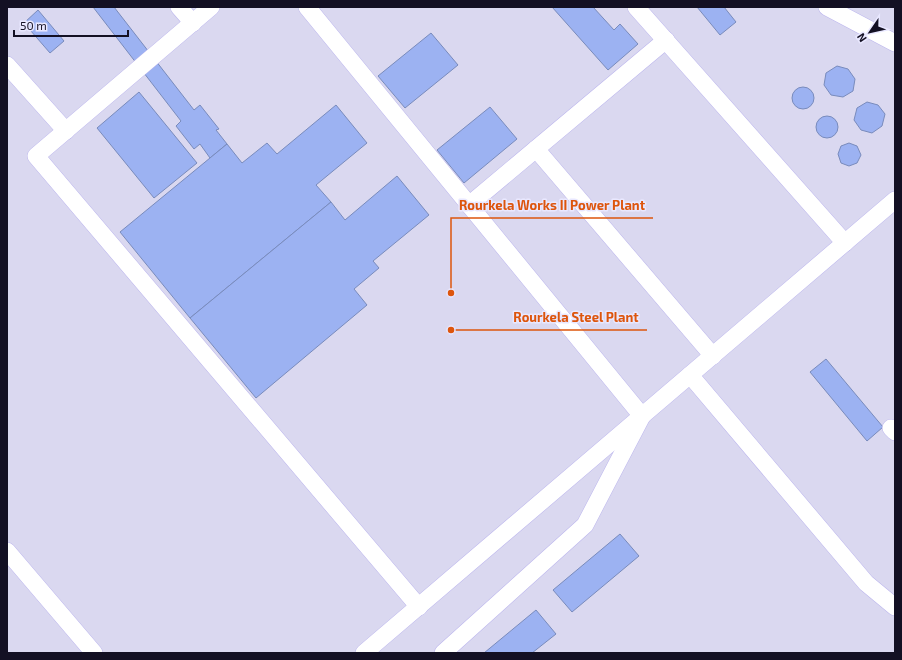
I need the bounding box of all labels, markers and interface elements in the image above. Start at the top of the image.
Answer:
scale bar [14,12,128,38]
north arrow [850,12,890,52]
text: 50 m [20,18,47,32]
text: N [854,31,869,45]
callout: Rourkela Works II Power Plant [451,193,653,218]
text: Rourkela Works II Power Plant [459,197,646,213]
callout: Rourkela Steel Plant [505,305,647,330]
text: Rourkela Steel Plant [513,309,639,325]

